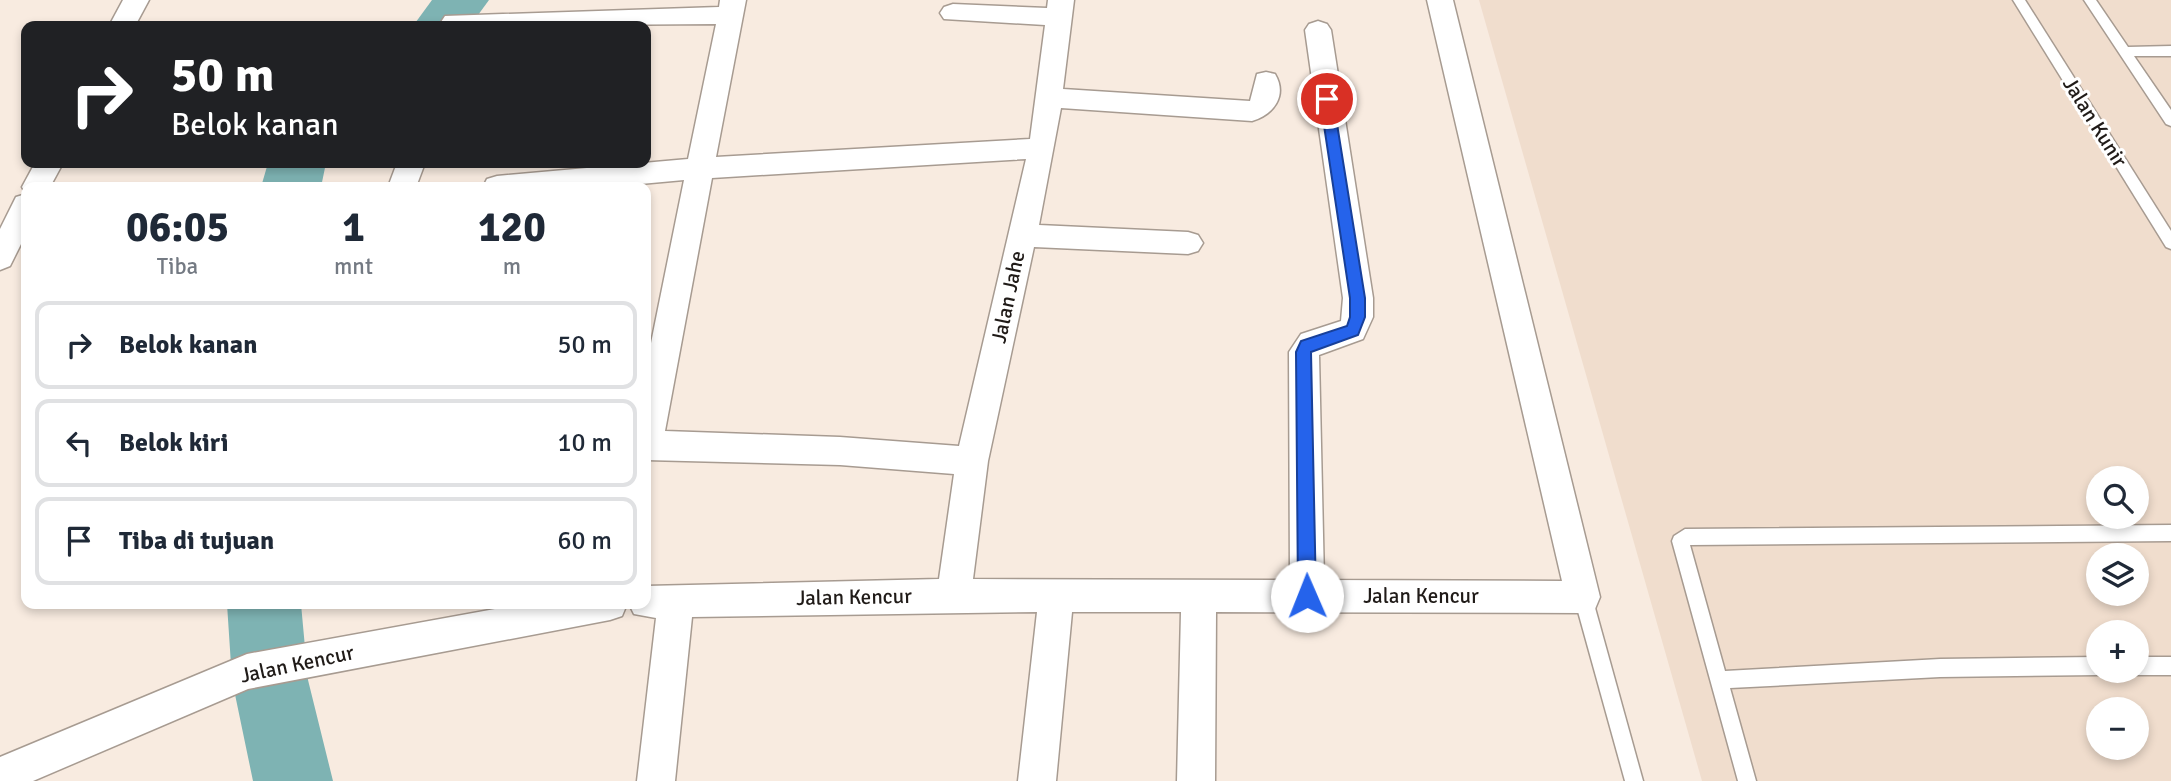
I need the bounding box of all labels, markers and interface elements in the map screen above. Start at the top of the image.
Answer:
text: 50 m [171,45,274,105]
icon: right [56,49,147,140]
pin [1297,69,1357,129]
street label: Jalan Kunir [2057,72,2133,172]
icon: arrive [1308,80,1346,118]
text: Belok kanan [171,105,339,144]
text: 06:05 [126,202,229,253]
text: 1 [342,202,365,253]
text: 120 [478,202,546,253]
street label: Jalan Jahe [986,248,1030,346]
text: Tiba [157,252,198,281]
text: mnt [334,252,373,281]
text: m [503,252,521,281]
icon: right [60,326,98,364]
text: Belok kanan [119,329,257,361]
text: 50 m [557,329,612,361]
icon: left [60,424,98,462]
text: Belok kiri [119,427,228,459]
text: 10 m [557,427,612,459]
map controls [2086,466,2149,760]
button: search [2086,466,2149,529]
icon: arrive [60,522,98,560]
text: Tiba di tujuan [119,525,274,557]
text: 60 m [557,525,612,557]
button: layers [2086,543,2149,606]
position arrow [1270,559,1344,633]
street label: Jalan Kencur [796,583,912,611]
street label: Jalan Kencur [1363,583,1479,609]
button: + [2086,620,2149,683]
street label: Jalan Kencur [238,639,357,689]
button: − [2086,697,2149,760]

